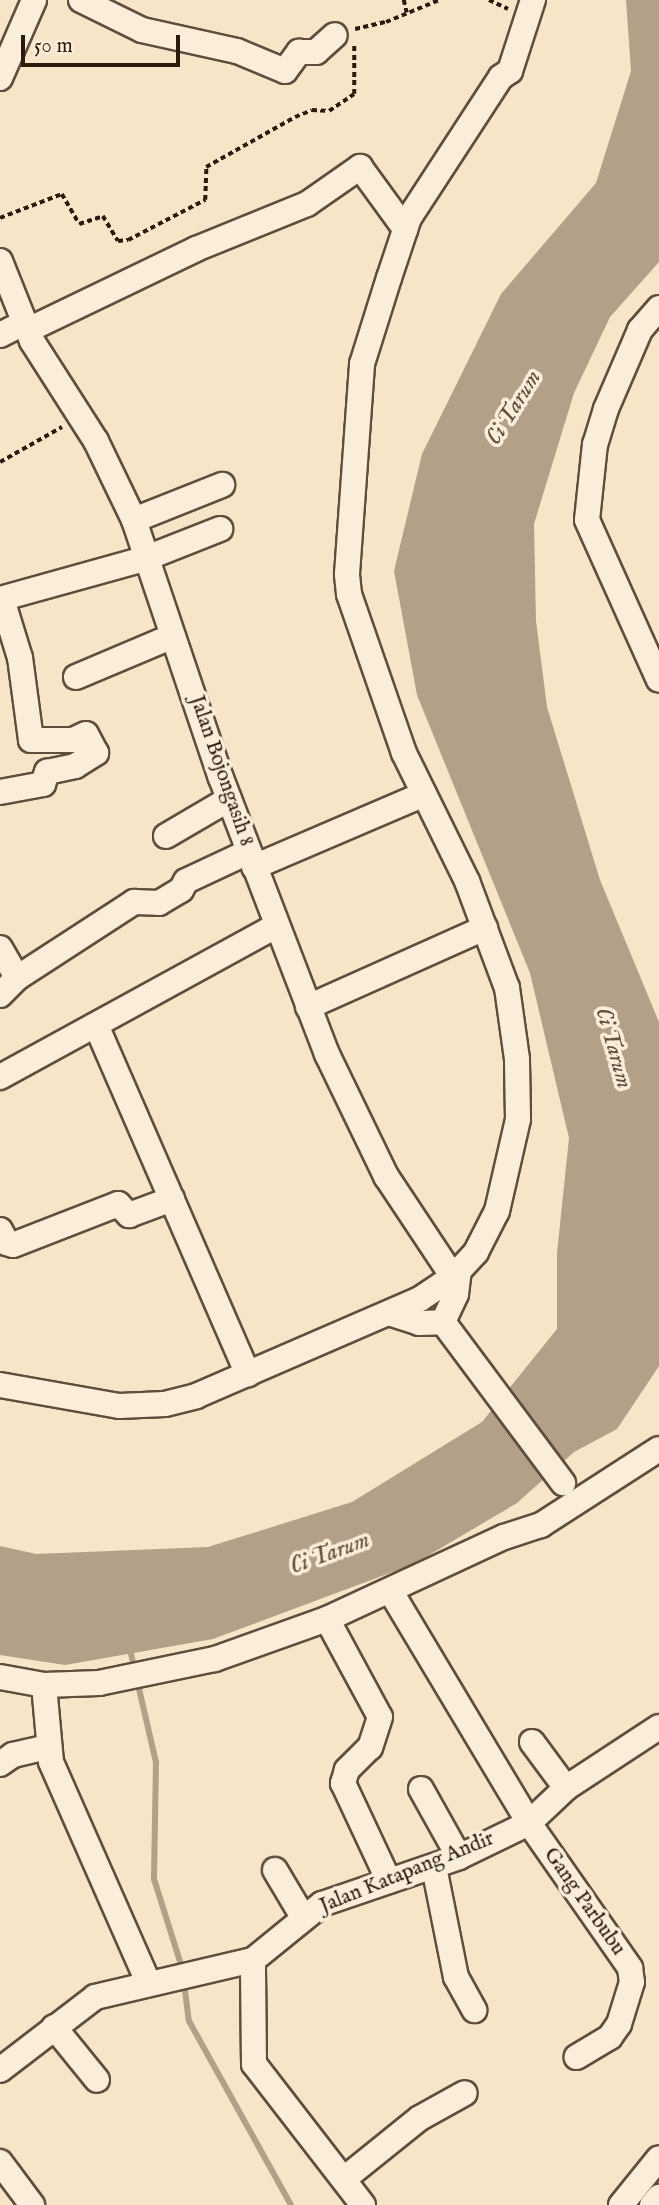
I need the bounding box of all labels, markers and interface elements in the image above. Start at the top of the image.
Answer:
scale bar [24,21,184,65]
text: 50 m [34,33,73,60]
water label: Ci Tarum [480,366,548,450]
street label: Jalan Bojongasih 8 [183,692,259,850]
water label: Ci Tarum [588,1004,638,1092]
water label: Ci Tarum [286,1527,374,1581]
street label: Jalan Katapang Andir [316,1827,498,1919]
street label: Gang Parbubu [538,1843,630,1961]

